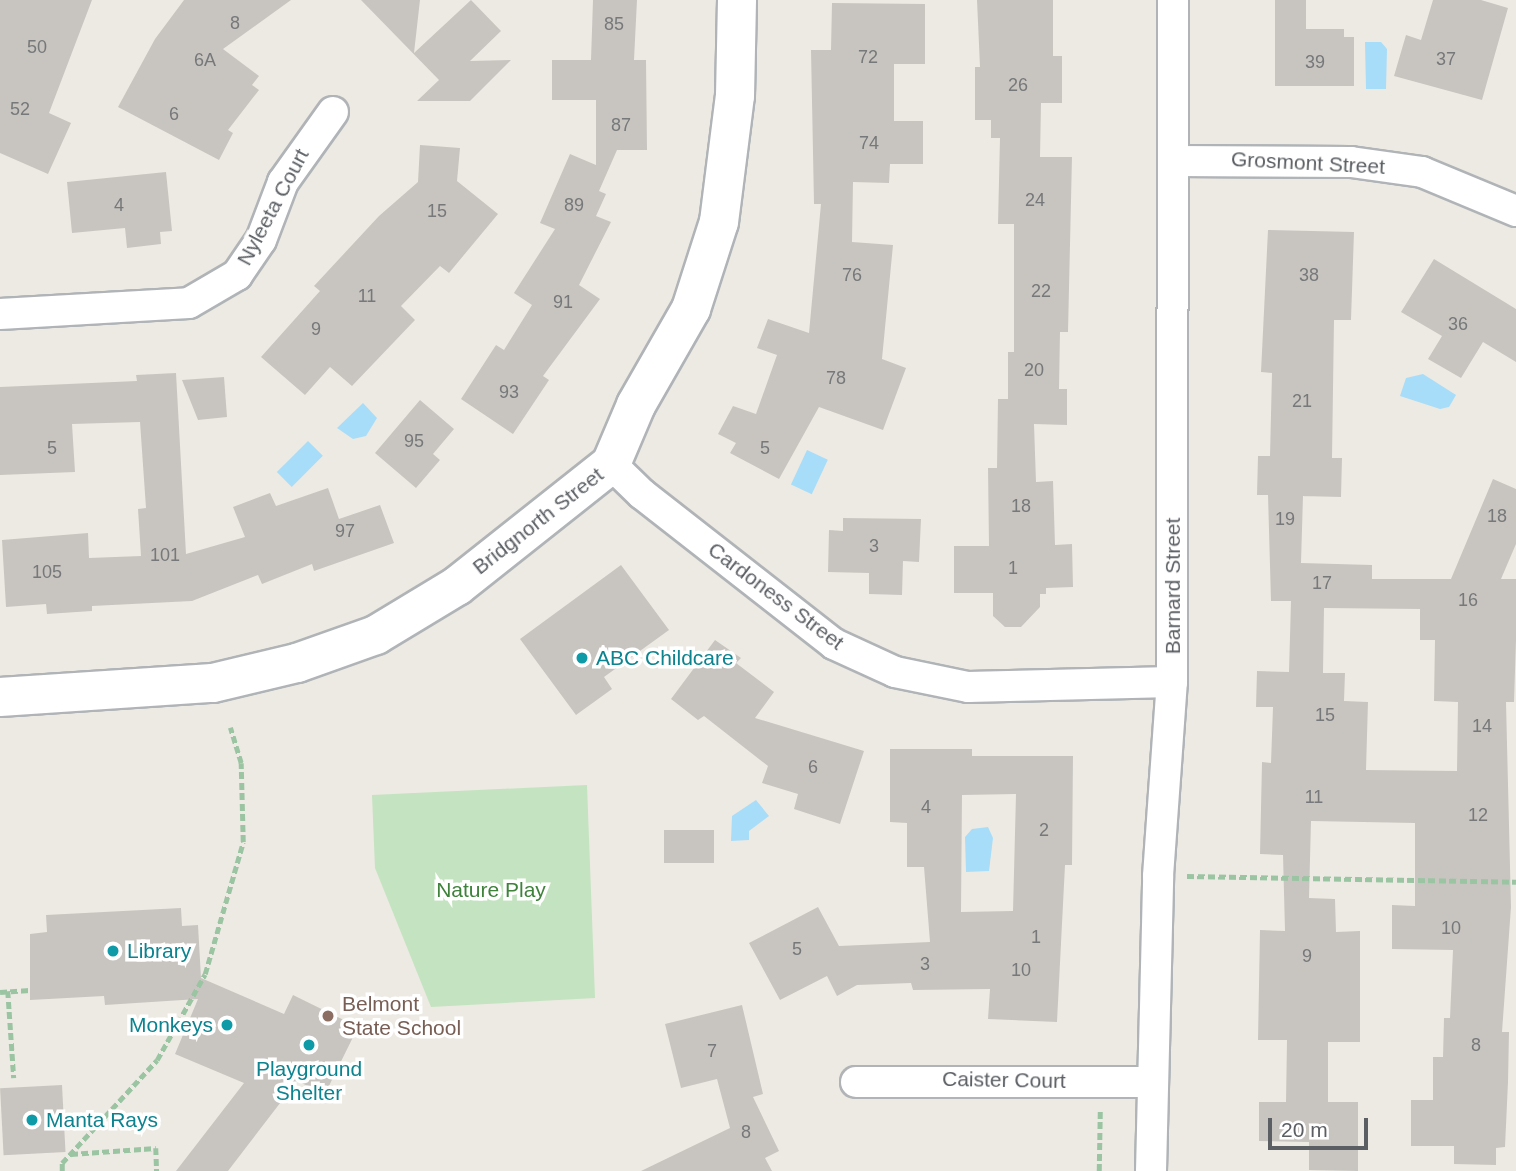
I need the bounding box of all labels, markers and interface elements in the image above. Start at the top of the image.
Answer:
house number: 8 [230,12,240,34]
house number: 85 [604,13,624,35]
house number: 50 [27,36,47,58]
house number: 72 [858,46,878,68]
house number: 37 [1436,48,1456,70]
house number: 6A [194,49,216,71]
house number: 39 [1305,51,1325,73]
house number: 26 [1008,74,1028,96]
house number: 52 [10,98,30,120]
house number: 6 [169,103,179,125]
house number: 87 [611,114,631,136]
house number: 74 [859,132,879,154]
street label: Nyleeta Court [232,144,314,270]
street label: Grosmont Street [1230,146,1386,180]
house number: 24 [1025,189,1045,211]
house number: 4 [114,194,124,216]
house number: 89 [564,194,584,216]
house number: 15 [427,200,447,222]
house number: 76 [842,264,862,286]
house number: 38 [1299,264,1319,286]
house number: 22 [1031,280,1051,302]
house number: 11 [358,285,376,307]
house number: 91 [553,291,573,313]
house number: 36 [1448,313,1468,335]
house number: 9 [311,318,321,340]
house number: 20 [1024,359,1044,381]
house number: 78 [826,367,846,389]
house number: 93 [499,381,519,403]
house number: 21 [1292,390,1312,412]
house number: 95 [404,430,424,452]
house number: 5 [47,437,57,459]
house number: 5 [760,437,770,459]
street label: Bridgnorth Street [468,462,608,580]
house number: 18 [1011,495,1031,517]
house number: 18 [1487,505,1507,527]
house number: 19 [1275,508,1295,530]
street label: Barnard Street [1160,518,1186,654]
house number: 97 [335,520,355,542]
house number: 3 [869,535,879,557]
street label: Cardoness Street [703,537,849,655]
house number: 101 [150,544,180,566]
house number: 1 [1008,557,1018,579]
house number: 105 [32,561,62,583]
house number: 17 [1312,572,1332,594]
house number: 16 [1458,589,1478,611]
place label: ABC Childcare [596,645,734,671]
marker: ABC Childcare [574,650,590,666]
house number: 15 [1315,704,1335,726]
house number: 14 [1472,715,1492,737]
house number: 6 [808,756,818,778]
house number: 11 [1305,786,1323,808]
house number: 4 [921,796,931,818]
house number: 12 [1468,804,1488,826]
house number: 2 [1039,819,1049,841]
park label: Nature Play [436,877,546,903]
house number: 10 [1441,917,1461,939]
house number: 1 [1031,926,1041,948]
place label: Library [127,938,191,964]
house number: 5 [792,938,802,960]
marker: Library [105,943,121,959]
house number: 9 [1302,945,1312,967]
house number: 3 [920,953,930,975]
house number: 10 [1011,959,1031,981]
place label: Belmont State School [342,991,461,1041]
marker: Belmont State School [320,1008,336,1024]
place label: Monkeys [129,1012,213,1038]
marker: Monkeys [219,1017,235,1033]
house number: 8 [1471,1034,1481,1056]
marker: Playground Shelter [301,1037,317,1053]
house number: 7 [707,1040,717,1062]
place label: Playground Shelter [256,1056,362,1106]
street label: Caister Court [942,1066,1066,1094]
scale bar [1271,1104,1371,1148]
place label: Manta Rays [46,1107,158,1133]
marker: Manta Rays [24,1112,40,1128]
text: 20 m [1281,1118,1328,1141]
house number: 8 [741,1121,751,1143]

